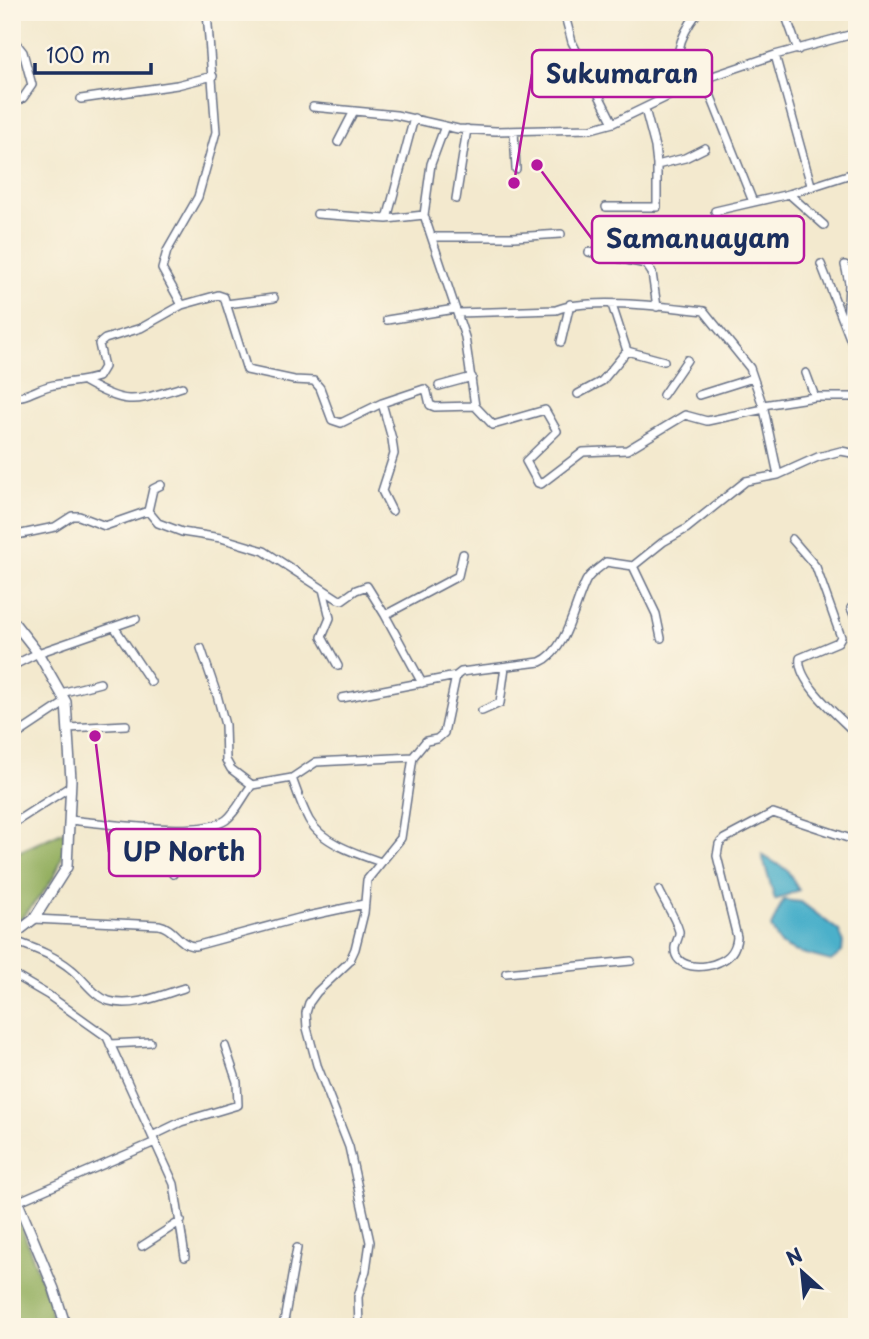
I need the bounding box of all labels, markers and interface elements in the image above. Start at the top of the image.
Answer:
scale bar [35,32,150,76]
text: 100 m [46,38,110,70]
callout: Sukumaran [532,50,712,97]
text: Sukumaran [546,53,698,92]
callout: Samanuayam [592,216,804,263]
text: Samanuayam [606,218,790,257]
callout: UP North [109,829,260,876]
text: UP North [123,831,245,870]
north arrow [768,1238,838,1308]
text: N [781,1240,807,1272]

